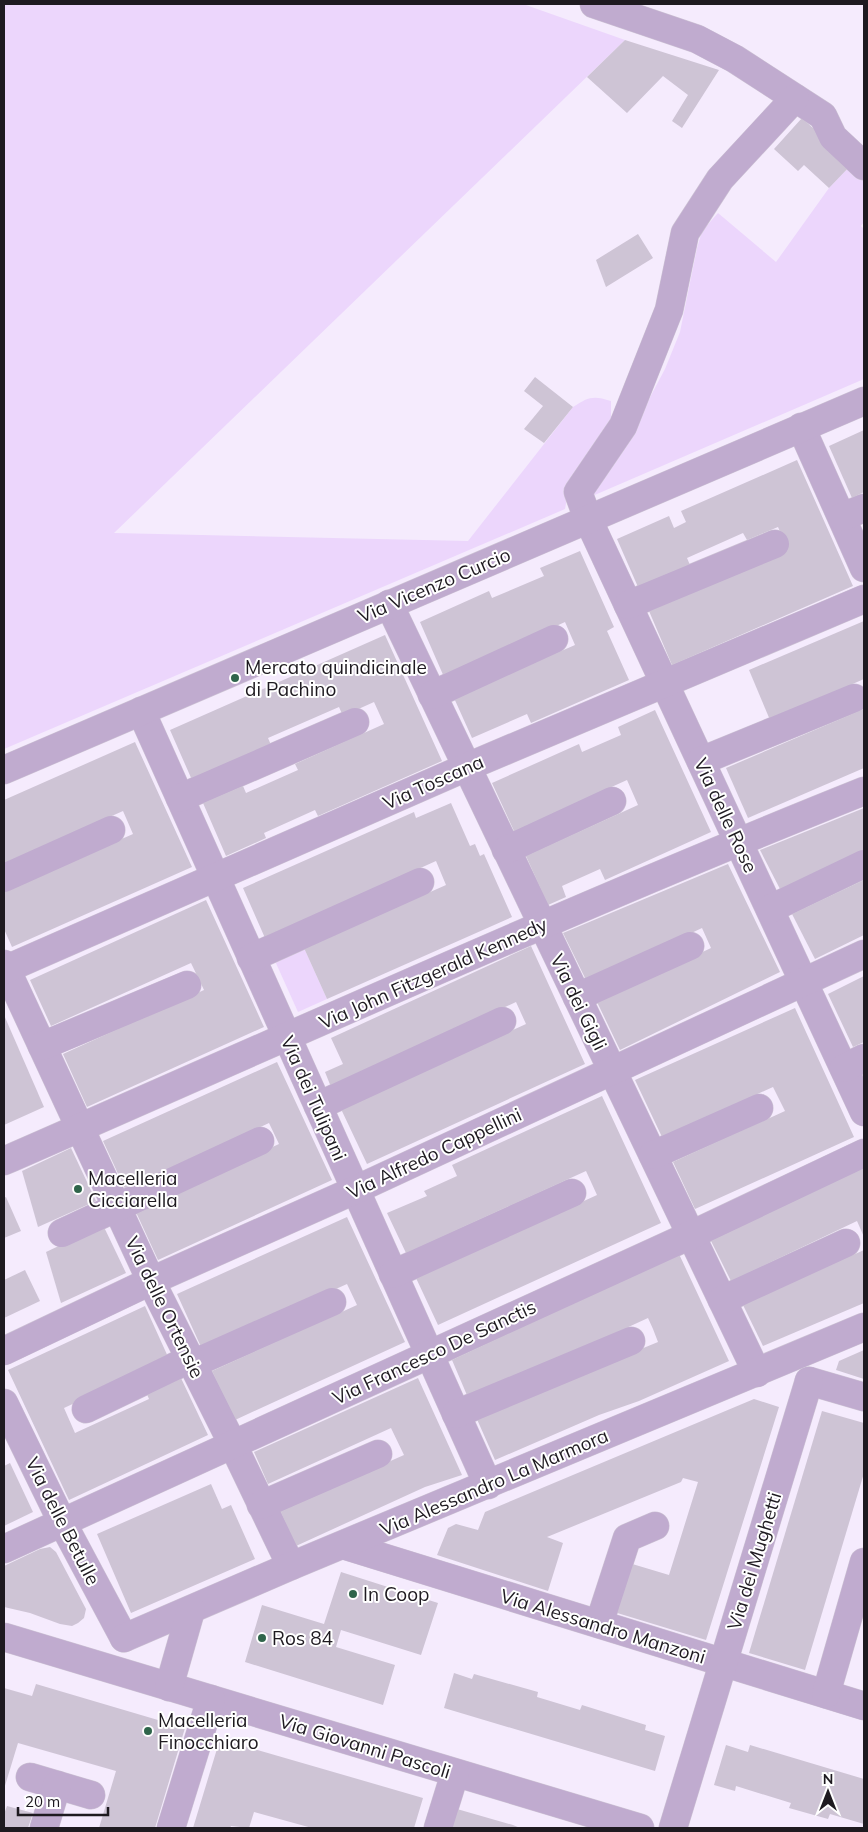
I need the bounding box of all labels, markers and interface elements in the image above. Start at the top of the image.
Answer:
street label: Via Vicenzo Curcio [354,542,514,628]
place label: Mercato quindicinale di Pachino [245,655,427,701]
marker: Mercato quindicinale di Pachino [229,672,241,684]
street label: Via Toscana [379,749,487,815]
street label: Via delle Rose [689,754,763,876]
street label: Via John Fitzgerald Kennedy [315,912,551,1034]
street label: Via dei Gigli [545,950,613,1054]
street label: Via dei Tulipani [276,1032,352,1164]
street label: Via Alfredo Cappellini [343,1102,525,1204]
place label: Macelleria Cicciarella [88,1166,178,1212]
marker: Macelleria Cicciarella [72,1183,84,1195]
street label: Via delle Ortensie [120,1232,210,1382]
street label: Via Francesco De Sanctis [328,1294,540,1410]
street label: Via Alessandro La Marmora [376,1423,612,1541]
street label: Via delle Betulle [20,1453,106,1589]
street label: Via dei Mughetti [722,1489,786,1633]
place label: In Coop [363,1582,429,1606]
street label: Via Alessandro Manzoni [497,1583,709,1669]
marker: In Coop [347,1588,359,1600]
place label: Ros 84 [272,1626,333,1650]
marker: Ros 84 [256,1632,268,1644]
place label: Macelleria Finocchiaro [158,1708,258,1754]
street label: Via Giovanni Pascoli [276,1708,454,1784]
marker: Macelleria Finocchiaro [142,1725,154,1737]
north arrow [803,1767,853,1817]
text: N [823,1770,833,1788]
scale bar [18,1784,108,1816]
text: 20 m [25,1792,60,1811]

